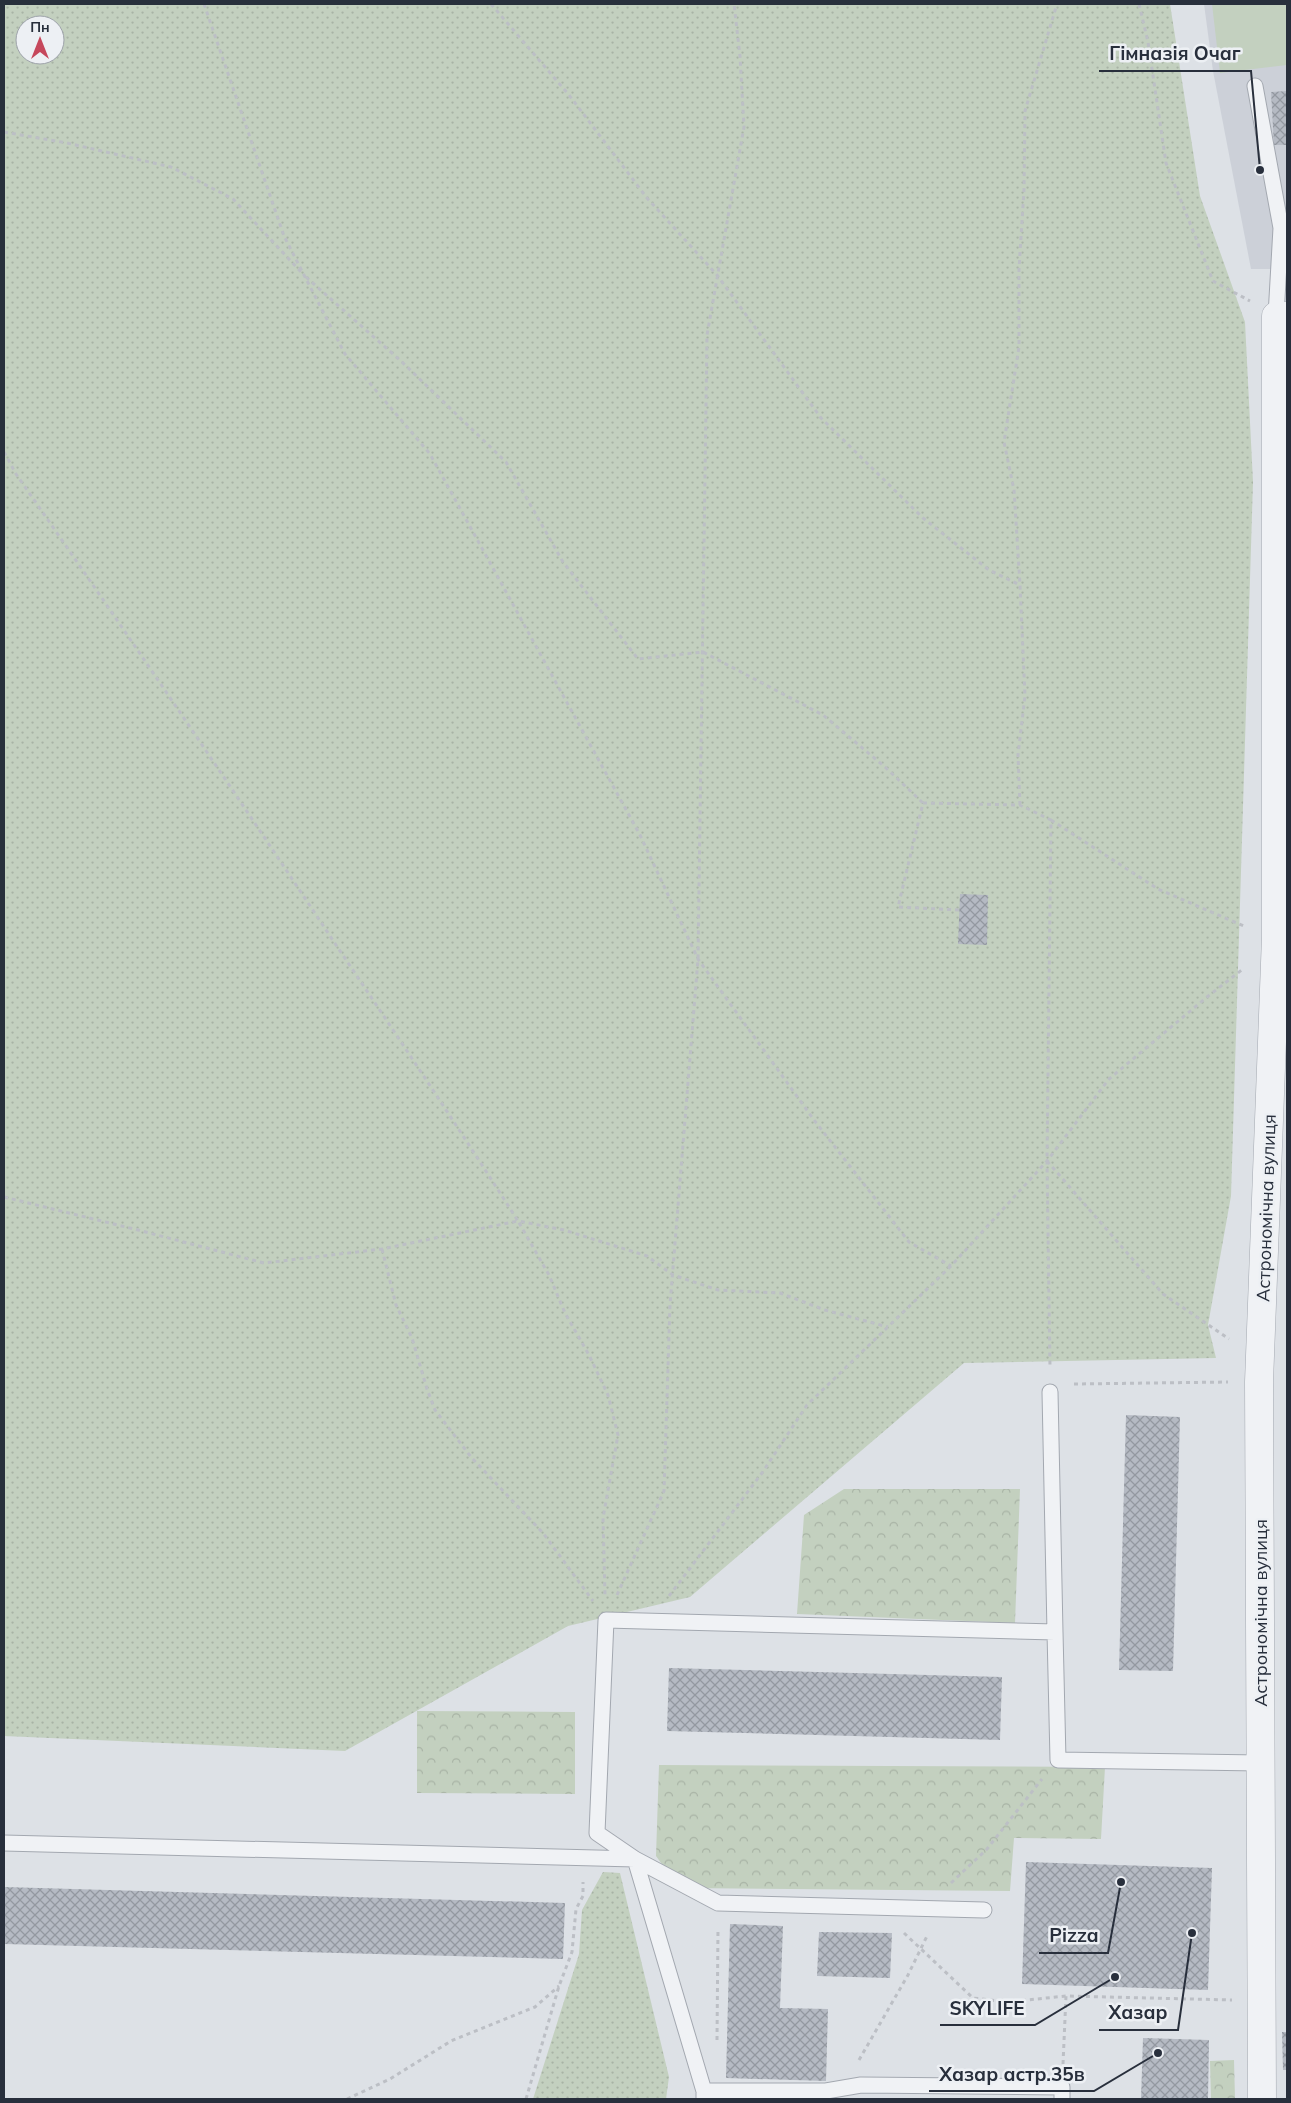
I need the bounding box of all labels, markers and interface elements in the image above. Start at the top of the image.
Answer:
north arrow [15,15,65,65]
text: Пн [30,18,50,36]
callout: Гімназія Очаг [1099,37,1251,71]
text: Гімназія Очаг [1109,41,1241,65]
street label: Астрономічна вулиця [1251,1114,1281,1302]
street label: Астрономічна вулиця [1249,1519,1272,1707]
callout: Pizza [1039,1919,1108,1953]
text: Pizza [1049,1923,1099,1947]
callout: SKYLIFE [940,1991,1035,2025]
text: SKYLIFE [949,1996,1025,2020]
callout: Хазар [1099,1996,1178,2030]
text: Хазар [1108,2000,1167,2024]
callout: Хазар астр.35в [929,2057,1094,2091]
text: Хазар астр.35в [938,2062,1085,2086]

